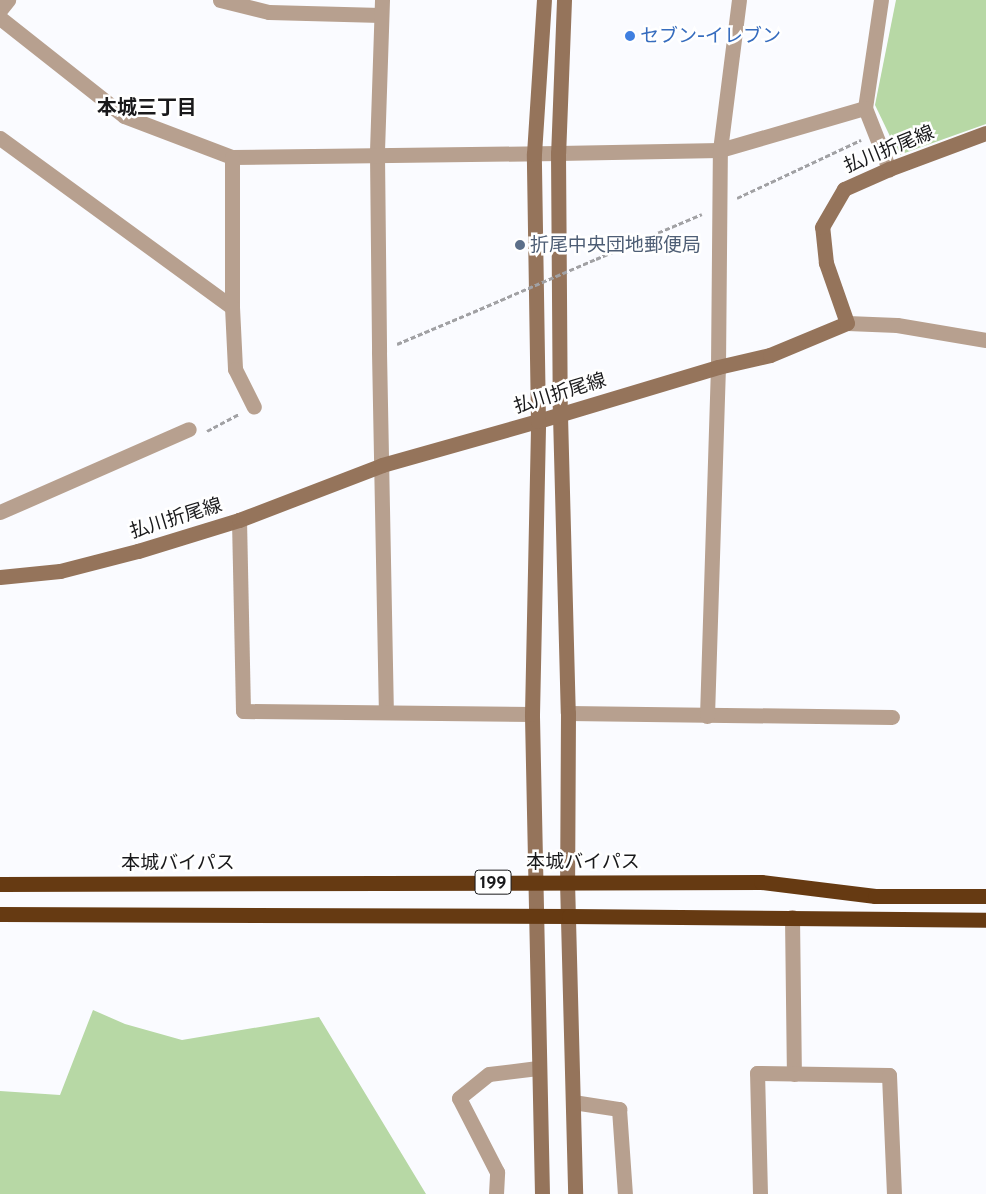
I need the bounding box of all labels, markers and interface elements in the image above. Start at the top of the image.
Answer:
place label: セブン-イレブン [640,25,781,47]
marker: セブン-イレブン [624,30,636,42]
district label: 本城三丁目 [97,95,197,119]
street label: 払川折尾線 [841,121,937,177]
place label: 折尾中央団地郵便局 [530,234,701,256]
marker: 折尾中央団地郵便局 [514,239,526,251]
street label: 払川折尾線 [511,368,609,418]
street label: 払川折尾線 [127,493,225,543]
street label: 本城バイパス [526,851,640,873]
street label: 本城バイパス [121,852,235,874]
road number: 199 [474,866,512,898]

